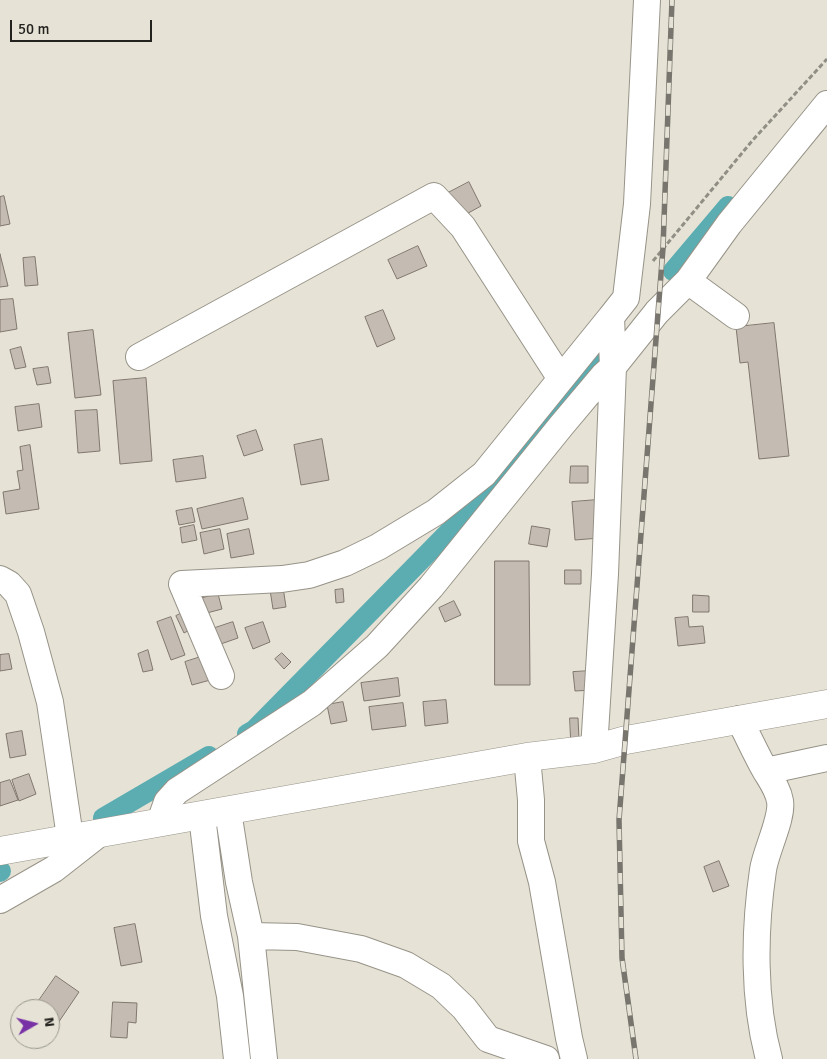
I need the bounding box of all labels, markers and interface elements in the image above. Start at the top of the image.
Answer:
scale bar [12,10,155,42]
text: 50 m [18,20,49,38]
north arrow [10,999,60,1049]
text: N [40,1016,58,1028]

